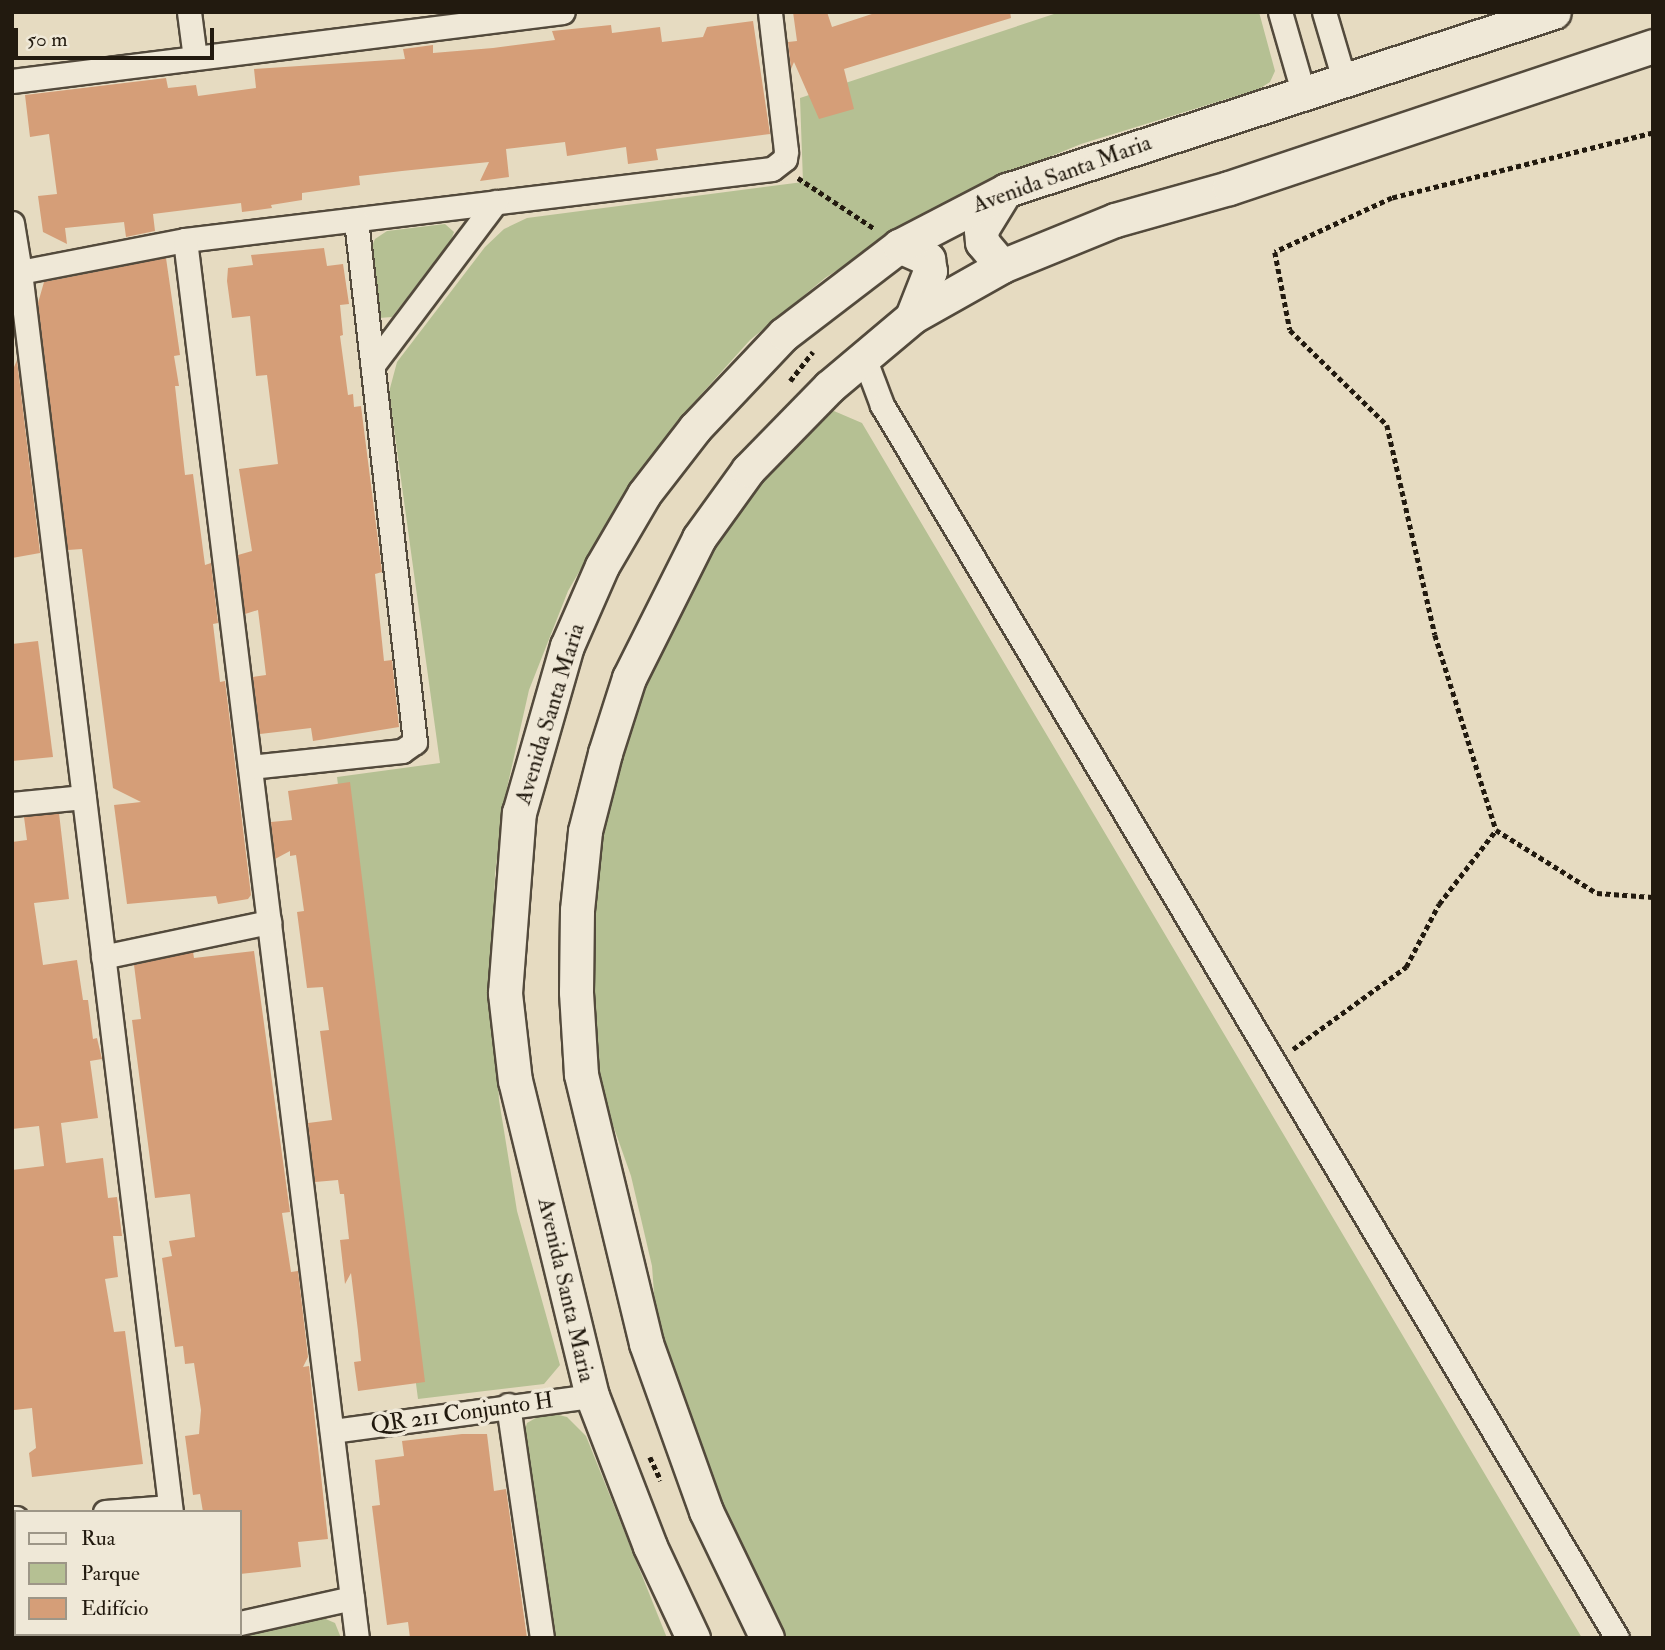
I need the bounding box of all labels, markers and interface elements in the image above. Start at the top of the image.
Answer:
scale bar [18,14,217,58]
text: 50 m [27,26,68,53]
street label: Avenida Santa Maria [969,129,1155,219]
street label: Avenida Santa Maria [509,620,591,808]
street label: Avenida Santa Maria [531,1195,601,1385]
street label: QR 211 Conjunto H [369,1387,555,1439]
legend [14,1510,242,1636]
text: Rua [81,1525,115,1552]
text: Parque [81,1560,140,1587]
text: Edifício [81,1595,148,1622]

